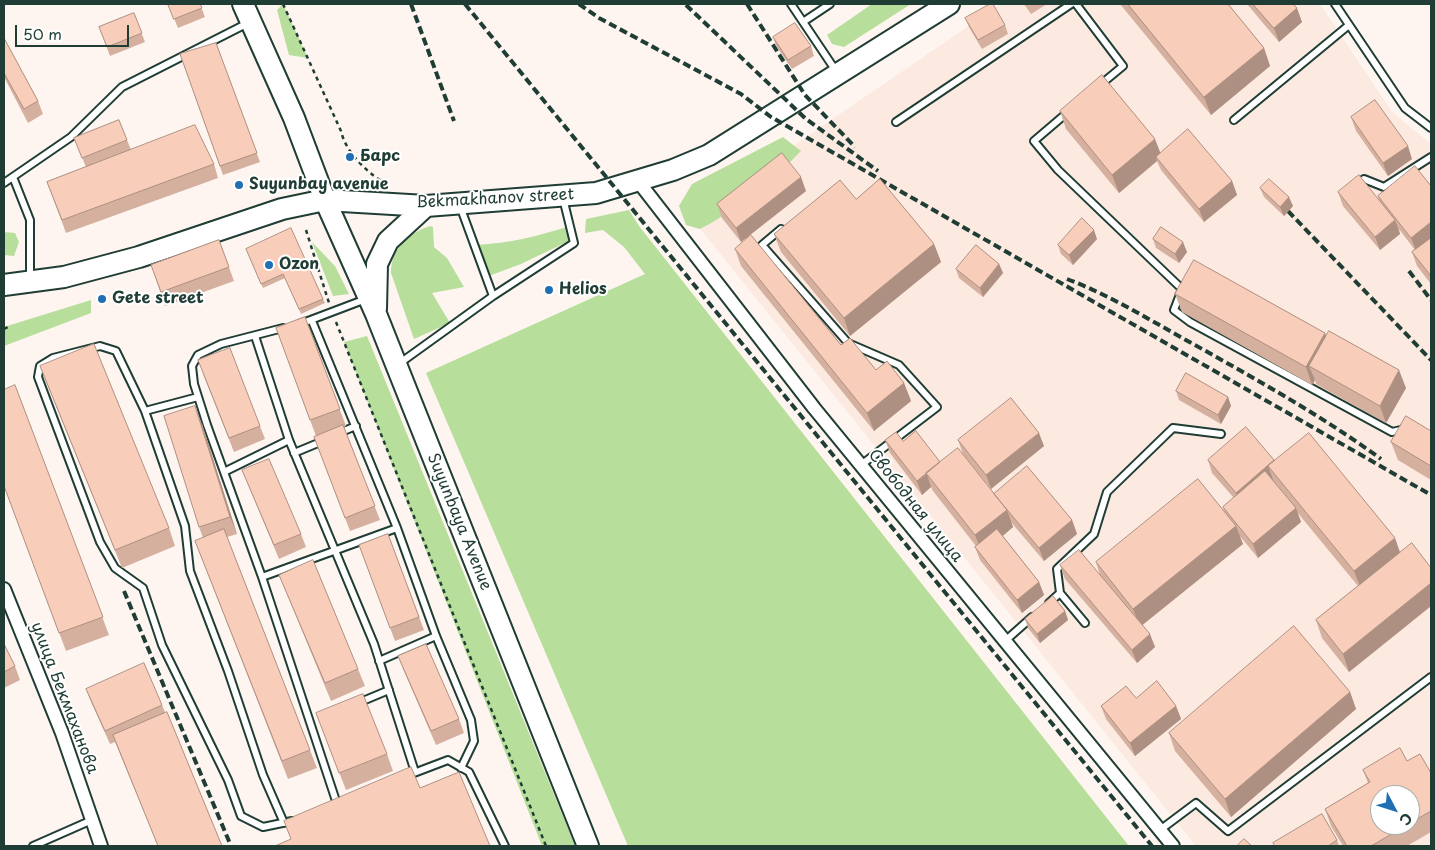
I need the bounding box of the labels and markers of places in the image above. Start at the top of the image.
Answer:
place label: Барс [360,147,400,167]
marker: Барс [344,151,356,163]
place label: Suyunbay avenue [249,175,389,195]
marker: Suyunbay avenue [233,179,245,191]
place label: Ozon [279,255,319,275]
marker: Ozon [263,259,275,271]
place label: Helios [559,280,607,300]
marker: Helios [543,284,555,296]
place label: Gete street [112,289,204,309]
marker: Gete street [96,293,108,305]

